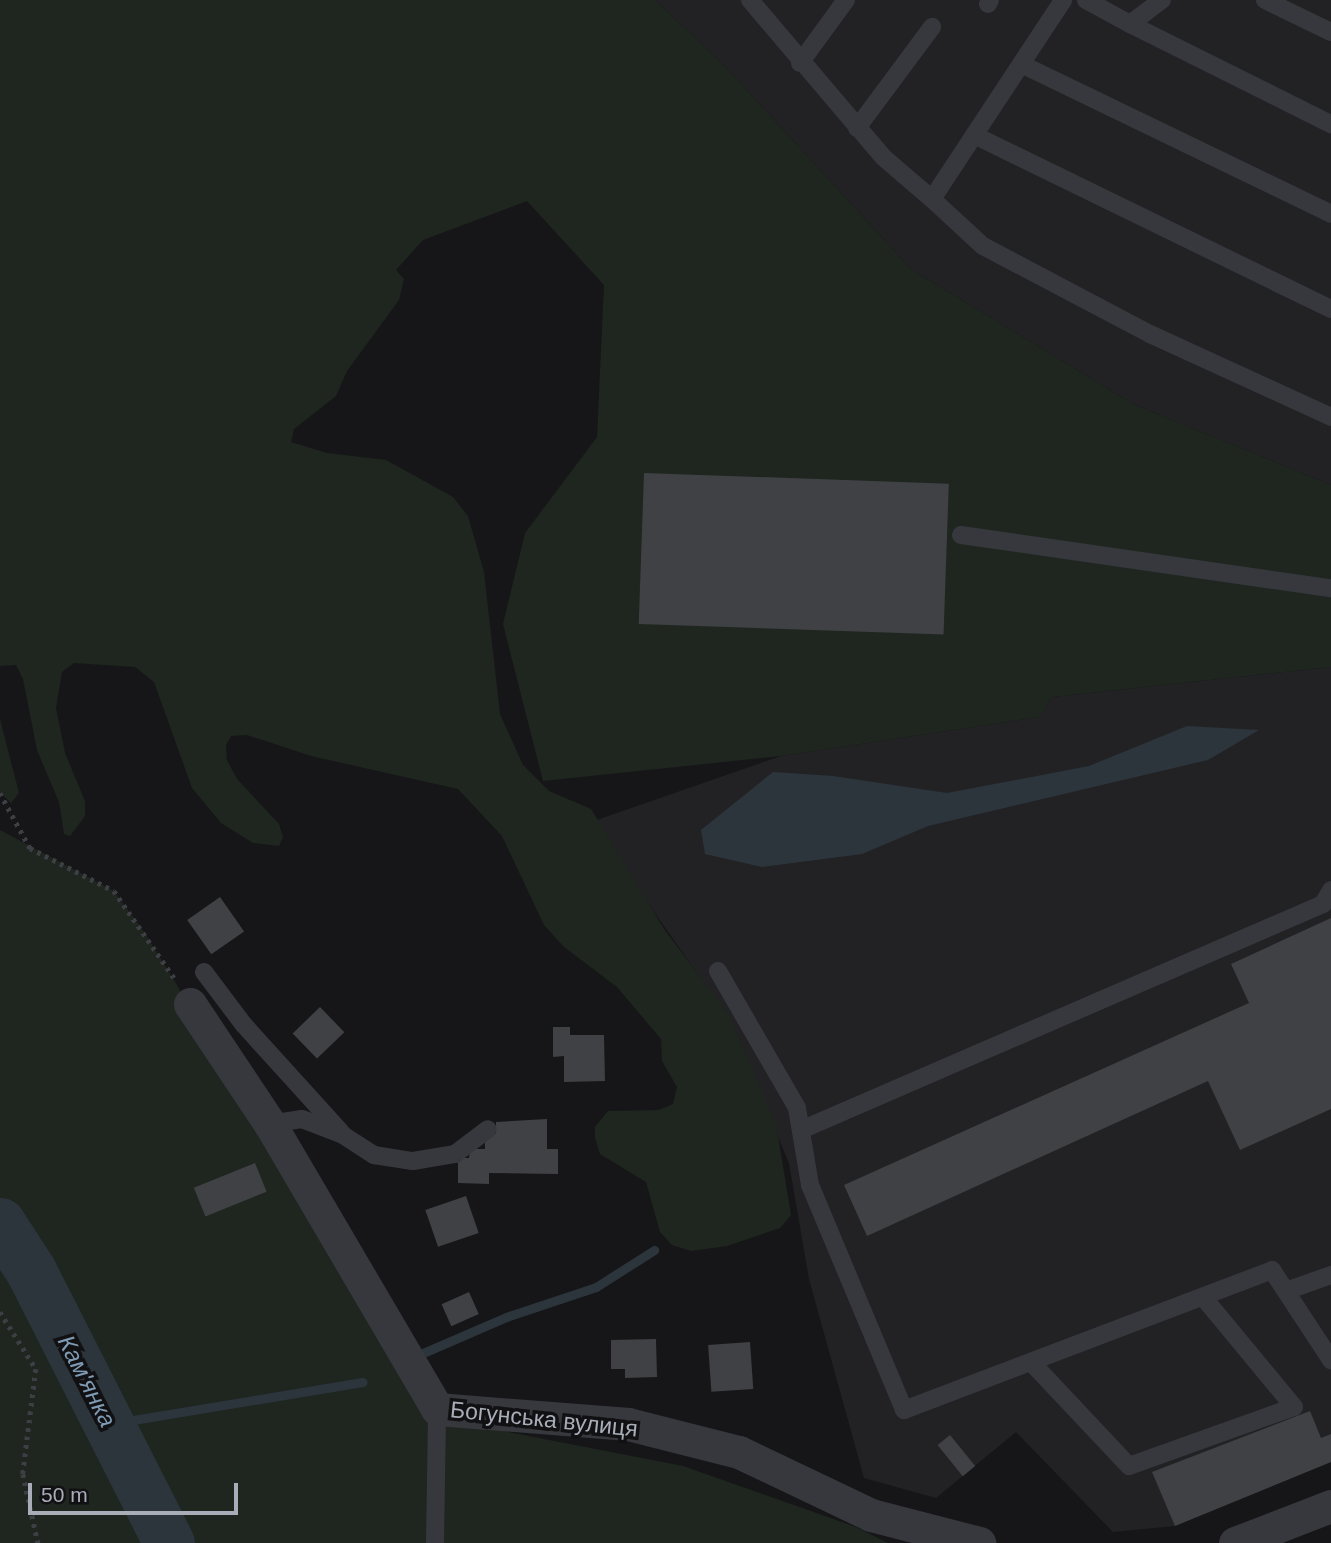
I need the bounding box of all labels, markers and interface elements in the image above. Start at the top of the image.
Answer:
water label: Кам'янка [52,1330,122,1432]
street label: Богунська вулиця [449,1395,639,1443]
scale bar [32,1470,242,1514]
text: 50 m [41,1483,88,1506]

